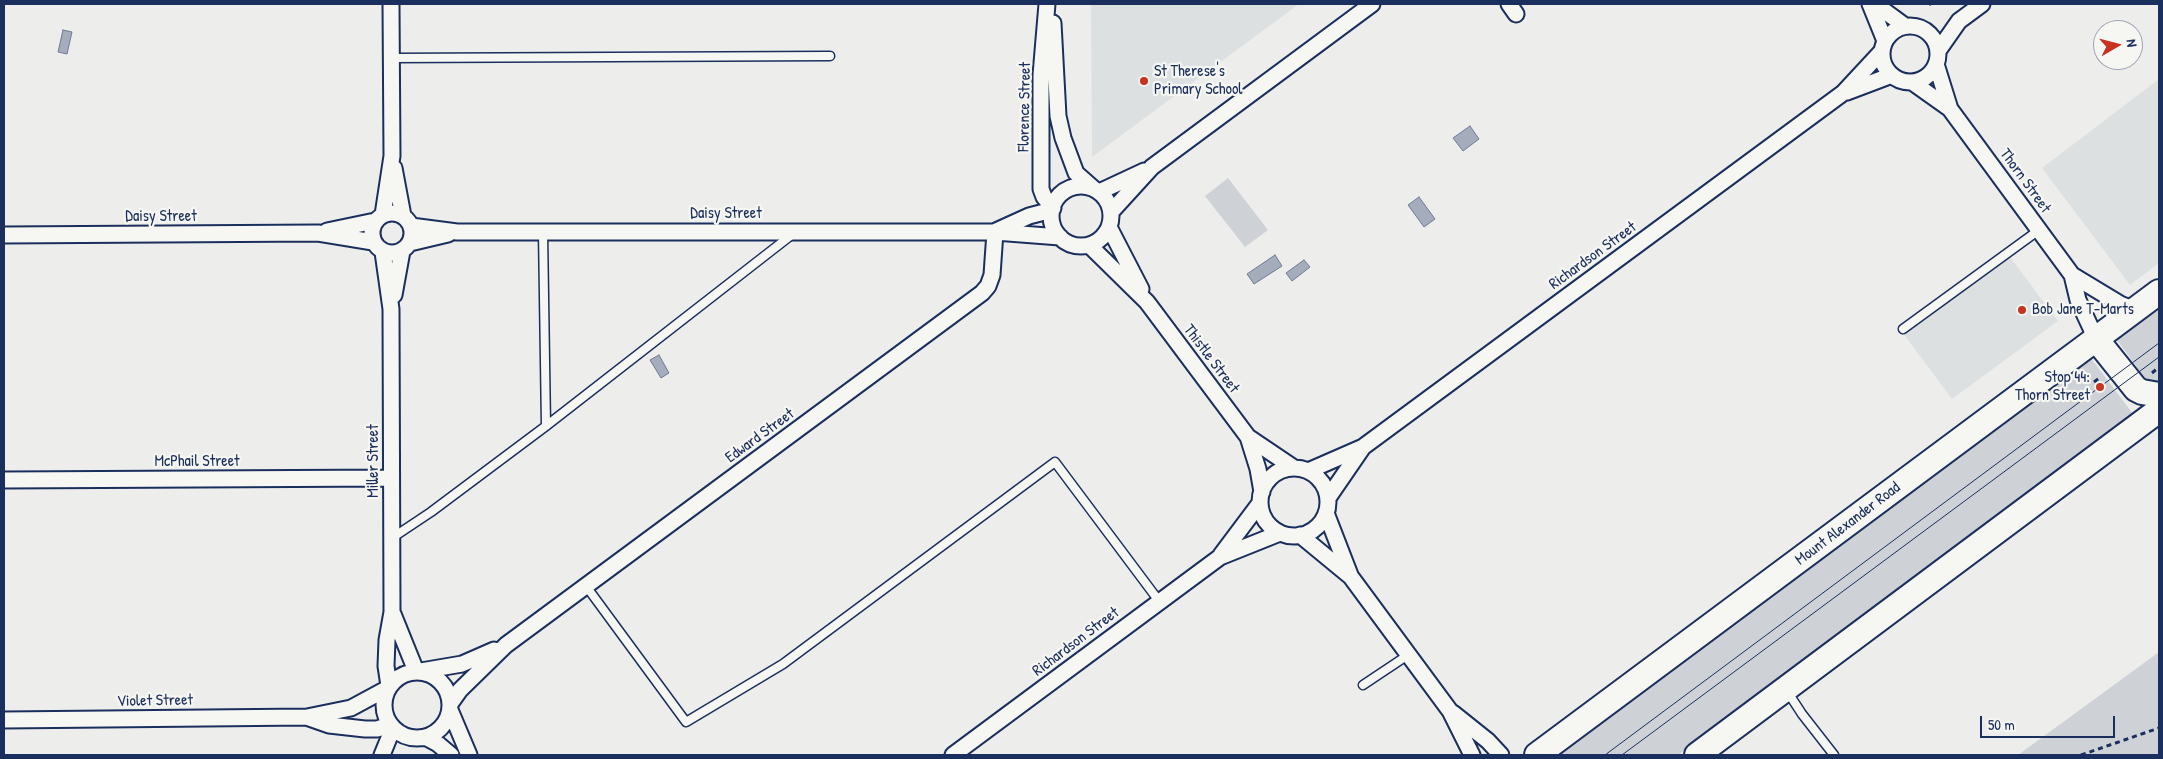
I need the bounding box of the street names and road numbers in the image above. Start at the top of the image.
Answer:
street label: Florence Street [1015,62,1035,152]
street label: Thorn Street [1995,145,2055,217]
street label: Daisy Street [690,204,762,224]
street label: Daisy Street [125,207,197,227]
street label: Richardson Street [1546,218,1640,294]
street label: Thistle Street [1179,321,1243,397]
street label: Edward Street [722,405,798,467]
street label: Miller Street [364,424,384,498]
street label: McPhail Street [154,452,240,472]
street label: Mount Alexander Road [1792,478,1904,570]
street label: Richardson Street [1029,603,1123,681]
street label: Violet Street [117,691,193,711]

